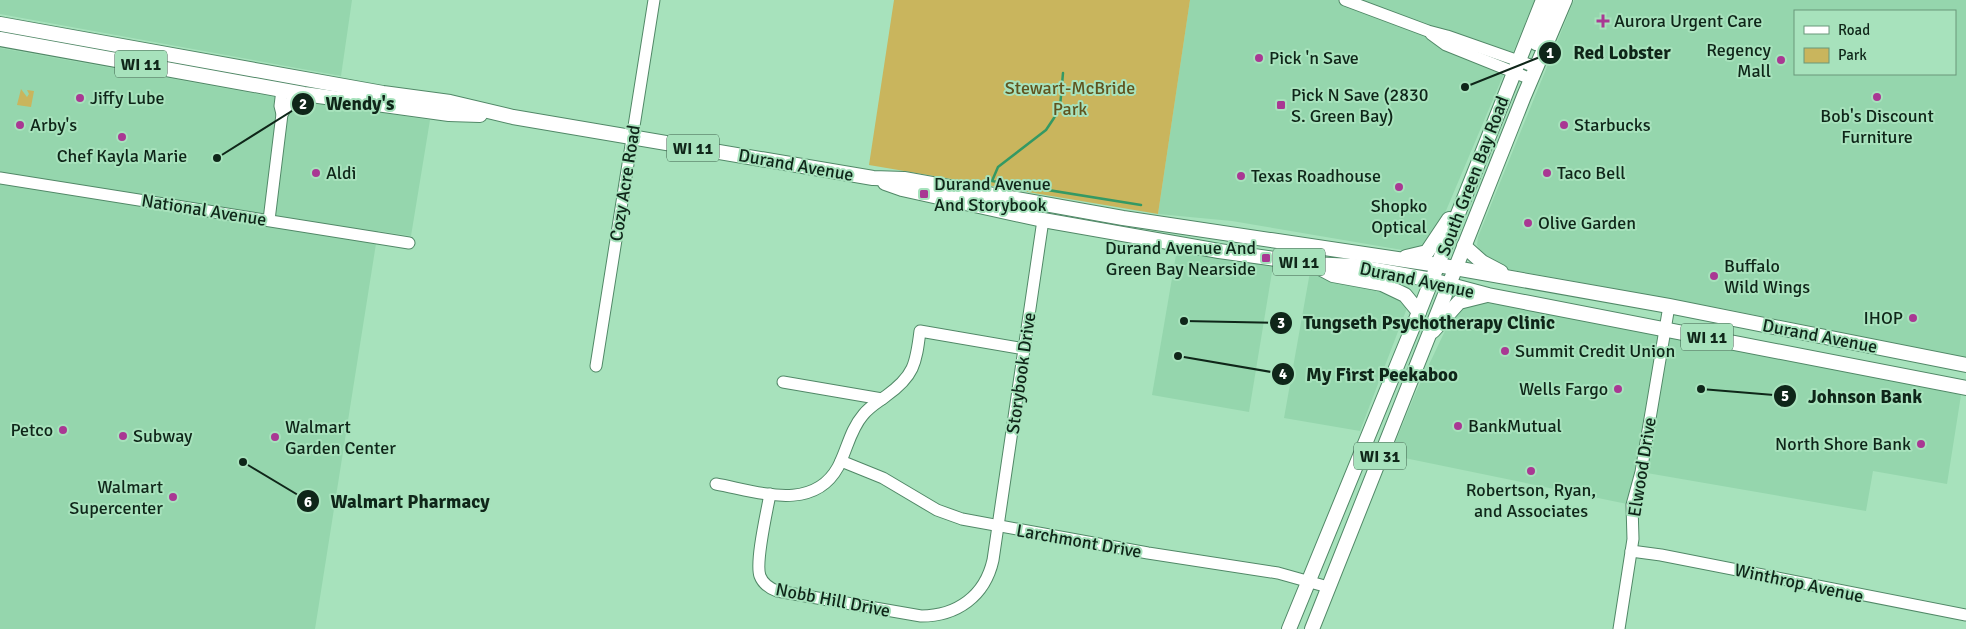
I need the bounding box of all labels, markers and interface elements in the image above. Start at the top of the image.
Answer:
place label: Aurora Urgent Care [1614,10,1762,32]
legend [1794,10,1956,75]
marker: Aurora Urgent Care [1596,14,1610,28]
text: Road [1838,21,1870,39]
callout: Red Lobster [1538,36,1680,70]
place label: Regency Mall [1706,39,1772,82]
text: Red Lobster [1573,41,1671,65]
text: 1 [1546,44,1554,62]
text: Park [1838,46,1867,64]
place label: Pick 'n Save [1269,47,1359,69]
road number: WI 11 [115,51,167,78]
marker: Pick 'n Save [1253,52,1265,64]
marker: Regency Mall [1775,54,1787,66]
park label: Stewart-McBride Park [1005,77,1135,120]
place label: Pick N Save (2830 S. Green Bay) [1291,84,1428,127]
place label: Jiffy Lube [90,87,165,109]
callout: Wendy's [291,87,405,121]
marker: Bob's Discount Furniture [1871,91,1883,103]
marker: Jiffy Lube [74,92,86,104]
text: Wendy's [326,92,394,116]
street label: South Green Bay Road [1432,93,1514,259]
text: 2 [299,95,307,113]
marker: Pick N Save (2830 S. Green Bay) [1275,99,1287,111]
place label: Bob's Discount Furniture [1820,105,1934,148]
place label: Arby's [30,114,77,136]
place label: Starbucks [1574,114,1651,136]
marker: Arby's [14,119,26,131]
marker: Starbucks [1558,119,1570,131]
street label: Cozy Acre Road [605,123,645,243]
marker: Chef Kayla Marie [116,131,128,143]
road number: WI 11 [667,134,719,162]
street label: Durand Avenue [737,144,855,186]
place label: Chef Kayla Marie [57,145,187,167]
place label: Aldi [326,162,356,184]
place label: Taco Bell [1557,162,1626,184]
place label: Texas Roadhouse [1251,165,1381,187]
marker: Aldi [310,167,322,179]
marker: Taco Bell [1541,167,1553,179]
marker: Texas Roadhouse [1235,170,1247,182]
place label: Durand Avenue And Storybook [934,173,1051,216]
marker: Shopko Optical [1393,181,1405,193]
marker: Durand Avenue And Storybook [918,188,930,200]
street label: National Avenue [140,189,268,231]
place label: Shopko Optical [1371,195,1427,238]
place label: Olive Garden [1538,212,1636,234]
marker: Olive Garden [1522,217,1534,229]
place label: Durand Avenue And Green Bay Nearside [1105,237,1256,280]
road number: WI 11 [1273,248,1325,276]
marker: Durand Avenue And Green Bay Nearside [1260,252,1272,264]
place label: Buffalo Wild Wings [1724,255,1810,298]
street label: Durand Avenue [1358,257,1476,303]
marker: Buffalo Wild Wings [1708,270,1720,282]
callout: Tungseth Psychotherapy Clinic [1268,306,1566,340]
place label: IHOP [1864,307,1903,329]
street label: Storybook Drive [1002,311,1040,435]
text: Tungseth Psychotherapy Clinic [1303,311,1555,335]
marker: IHOP [1907,312,1919,324]
text: 3 [1277,314,1285,332]
street label: Durand Avenue [1761,314,1879,358]
road number: WI 11 [1681,324,1733,351]
place label: Summit Credit Union [1515,340,1675,362]
marker: Summit Credit Union [1499,345,1511,357]
callout: My First Peekaboo [1271,357,1468,391]
text: My First Peekaboo [1306,363,1458,387]
text: 4 [1279,365,1287,383]
place label: Wells Fargo [1519,378,1608,400]
callout: Johnson Bank [1773,379,1932,413]
marker: Wells Fargo [1612,383,1624,395]
text: Johnson Bank [1808,385,1922,409]
text: 5 [1781,387,1789,405]
place label: BankMutual [1468,415,1562,437]
place label: Walmart Garden Center [285,416,396,459]
street label: Elwood Drive [1623,416,1661,518]
place label: Petco [10,419,53,441]
marker: BankMutual [1452,420,1464,432]
marker: Petco [57,424,69,436]
place label: Subway [133,425,193,447]
marker: Subway [117,430,129,442]
marker: Walmart Garden Center [269,431,281,443]
place label: North Shore Bank [1775,433,1911,455]
marker: North Shore Bank [1915,438,1927,450]
road number: WI 31 [1354,442,1406,470]
marker: Robertson, Ryan, and Associates [1525,465,1537,477]
place label: Walmart Supercenter [69,476,163,519]
place label: Robertson, Ryan, and Associates [1466,479,1596,522]
callout: Walmart Pharmacy [295,484,500,518]
text: Walmart Pharmacy [330,490,490,514]
marker: Walmart Supercenter [167,491,179,503]
text: 6 [304,493,312,511]
street label: Larchmont Drive [1015,519,1143,563]
street label: Winthrop Avenue [1732,559,1866,607]
street label: Nobb Hill Drive [774,578,892,622]

